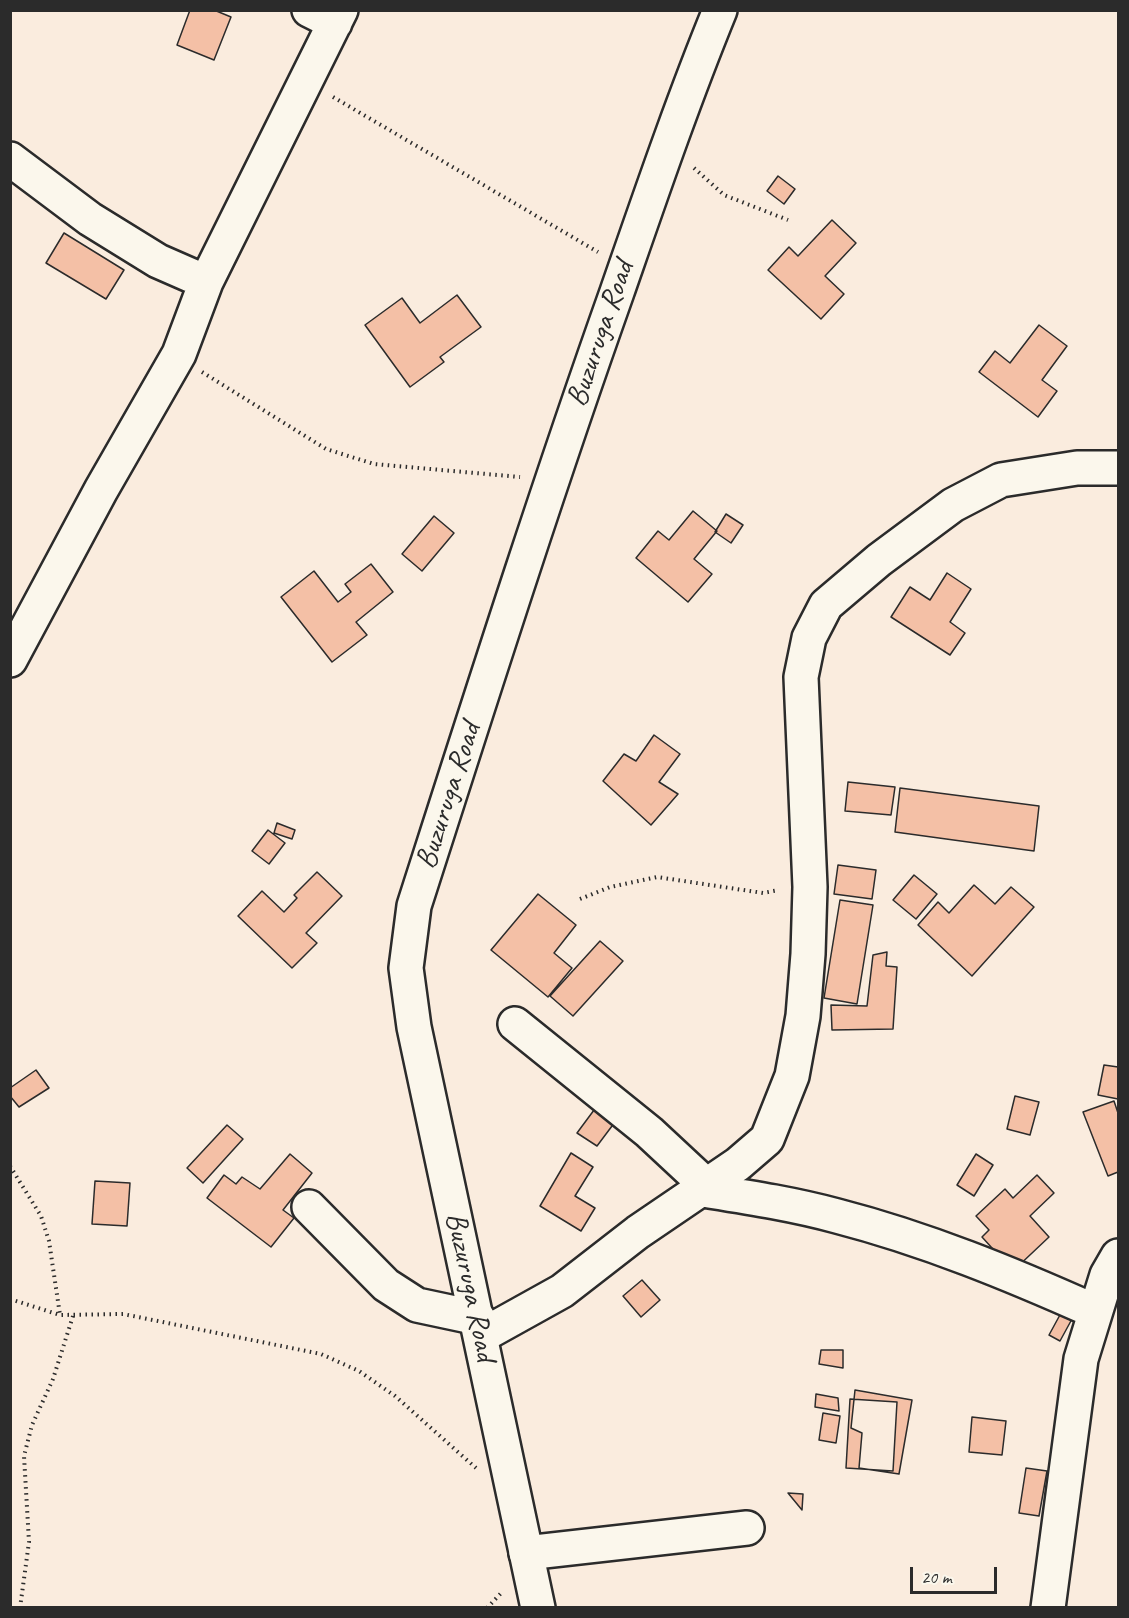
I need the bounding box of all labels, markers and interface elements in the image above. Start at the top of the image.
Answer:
street label: Buzuruga Road [559,257,643,411]
street label: Buzuruga Road [409,718,489,874]
street label: Buzuruga Road [437,1209,503,1365]
scale bar [913,1555,1000,1593]
text: 20 m [921,1566,952,1588]

